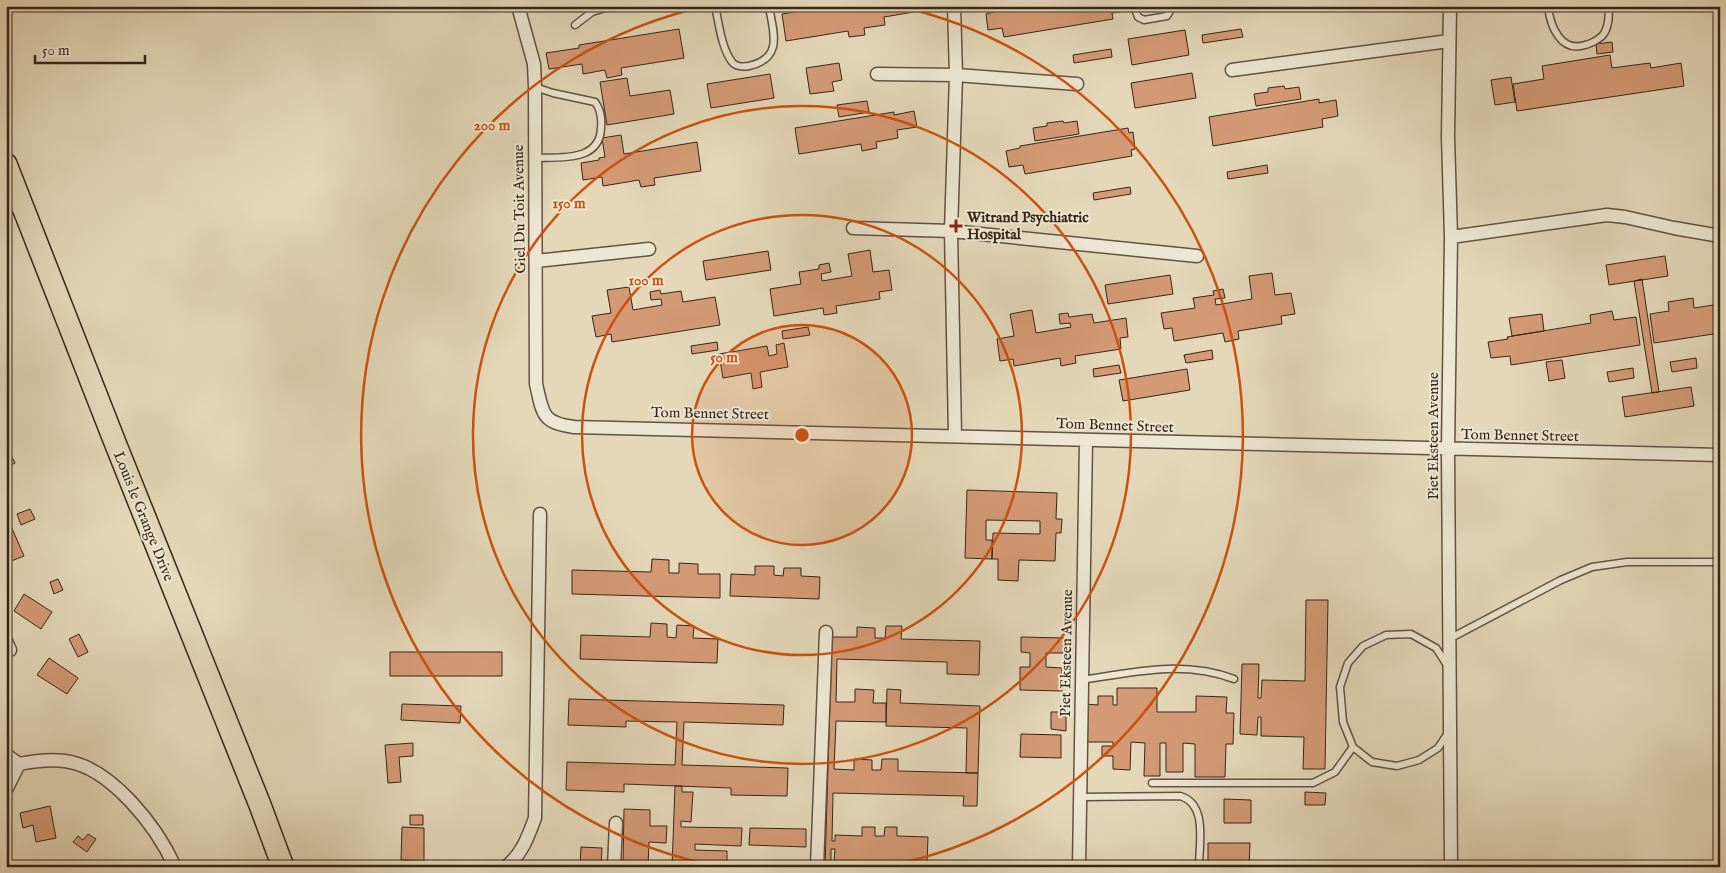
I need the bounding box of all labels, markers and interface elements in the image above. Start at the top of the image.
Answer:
scale bar [35,32,145,64]
text: 50 m [42,41,70,60]
text: 200 m [474,116,511,135]
street label: Giel Du Toit Avenue [509,144,530,274]
text: 150 m [552,194,586,213]
place label: Witrand Psychiatric Hospital [966,208,1089,244]
marker: Witrand Psychiatric Hospital [949,219,963,233]
text: 100 m [628,271,664,290]
text: 50 m [710,348,738,367]
street label: Piet Eksteen Avenue [1424,372,1443,500]
street label: Tom Bennet Street [651,403,769,424]
street label: Tom Bennet Street [1056,414,1174,437]
street label: Tom Bennet Street [1461,425,1579,446]
centre of rings [793,426,811,444]
street label: Louis le Grange Drive [109,448,178,584]
street label: Piet Eksteen Avenue [1056,589,1077,717]

